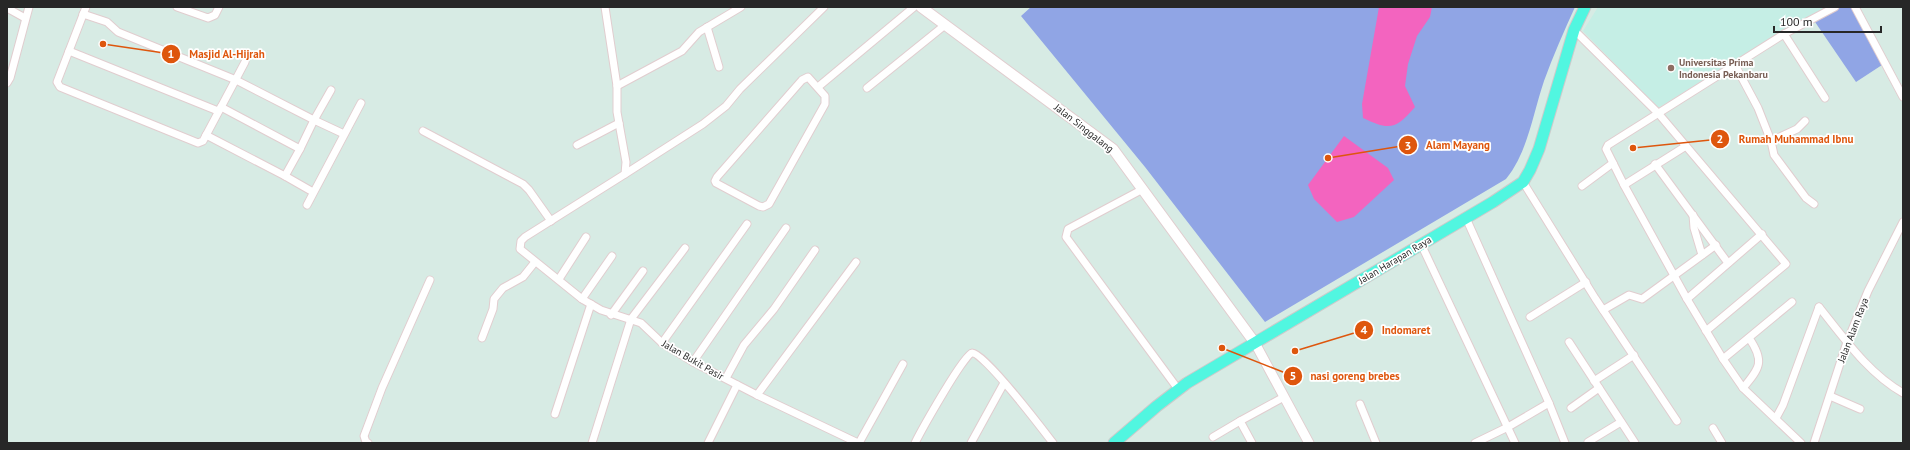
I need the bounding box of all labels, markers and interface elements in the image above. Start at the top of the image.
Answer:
scale bar [1774,8,1881,34]
text: 100 m [1780,14,1813,29]
callout: Masjid Al-Hijrah [161,42,273,65]
text: 1 [168,46,174,61]
text: Masjid Al-Hijrah [189,47,265,61]
place label: Universitas Prima Indonesia Pekanbaru [1679,56,1768,81]
marker: Universitas Prima Indonesia Pekanbaru [1666,63,1676,73]
street label: Jalan Singgalang [1051,100,1116,155]
callout: Rumah Muhammad Ibnu [1710,128,1861,151]
text: 2 [1717,131,1723,146]
text: Rumah Muhammad Ibnu [1739,132,1853,146]
callout: Alam Mayang [1398,134,1498,157]
text: 3 [1405,138,1411,153]
text: Alam Mayang [1426,138,1490,152]
street label: Jalan Harapan Raya [1355,233,1434,287]
street label: Jalan Alam Raya [1834,296,1871,365]
callout: Indomaret [1354,318,1438,341]
text: 4 [1361,322,1368,337]
text: Indomaret [1382,323,1430,337]
street label: Jalan Bukit Pasir [659,337,727,383]
callout: nasi goreng brebes [1283,364,1408,387]
text: 5 [1290,368,1296,383]
text: nasi goreng brebes [1310,369,1400,383]

